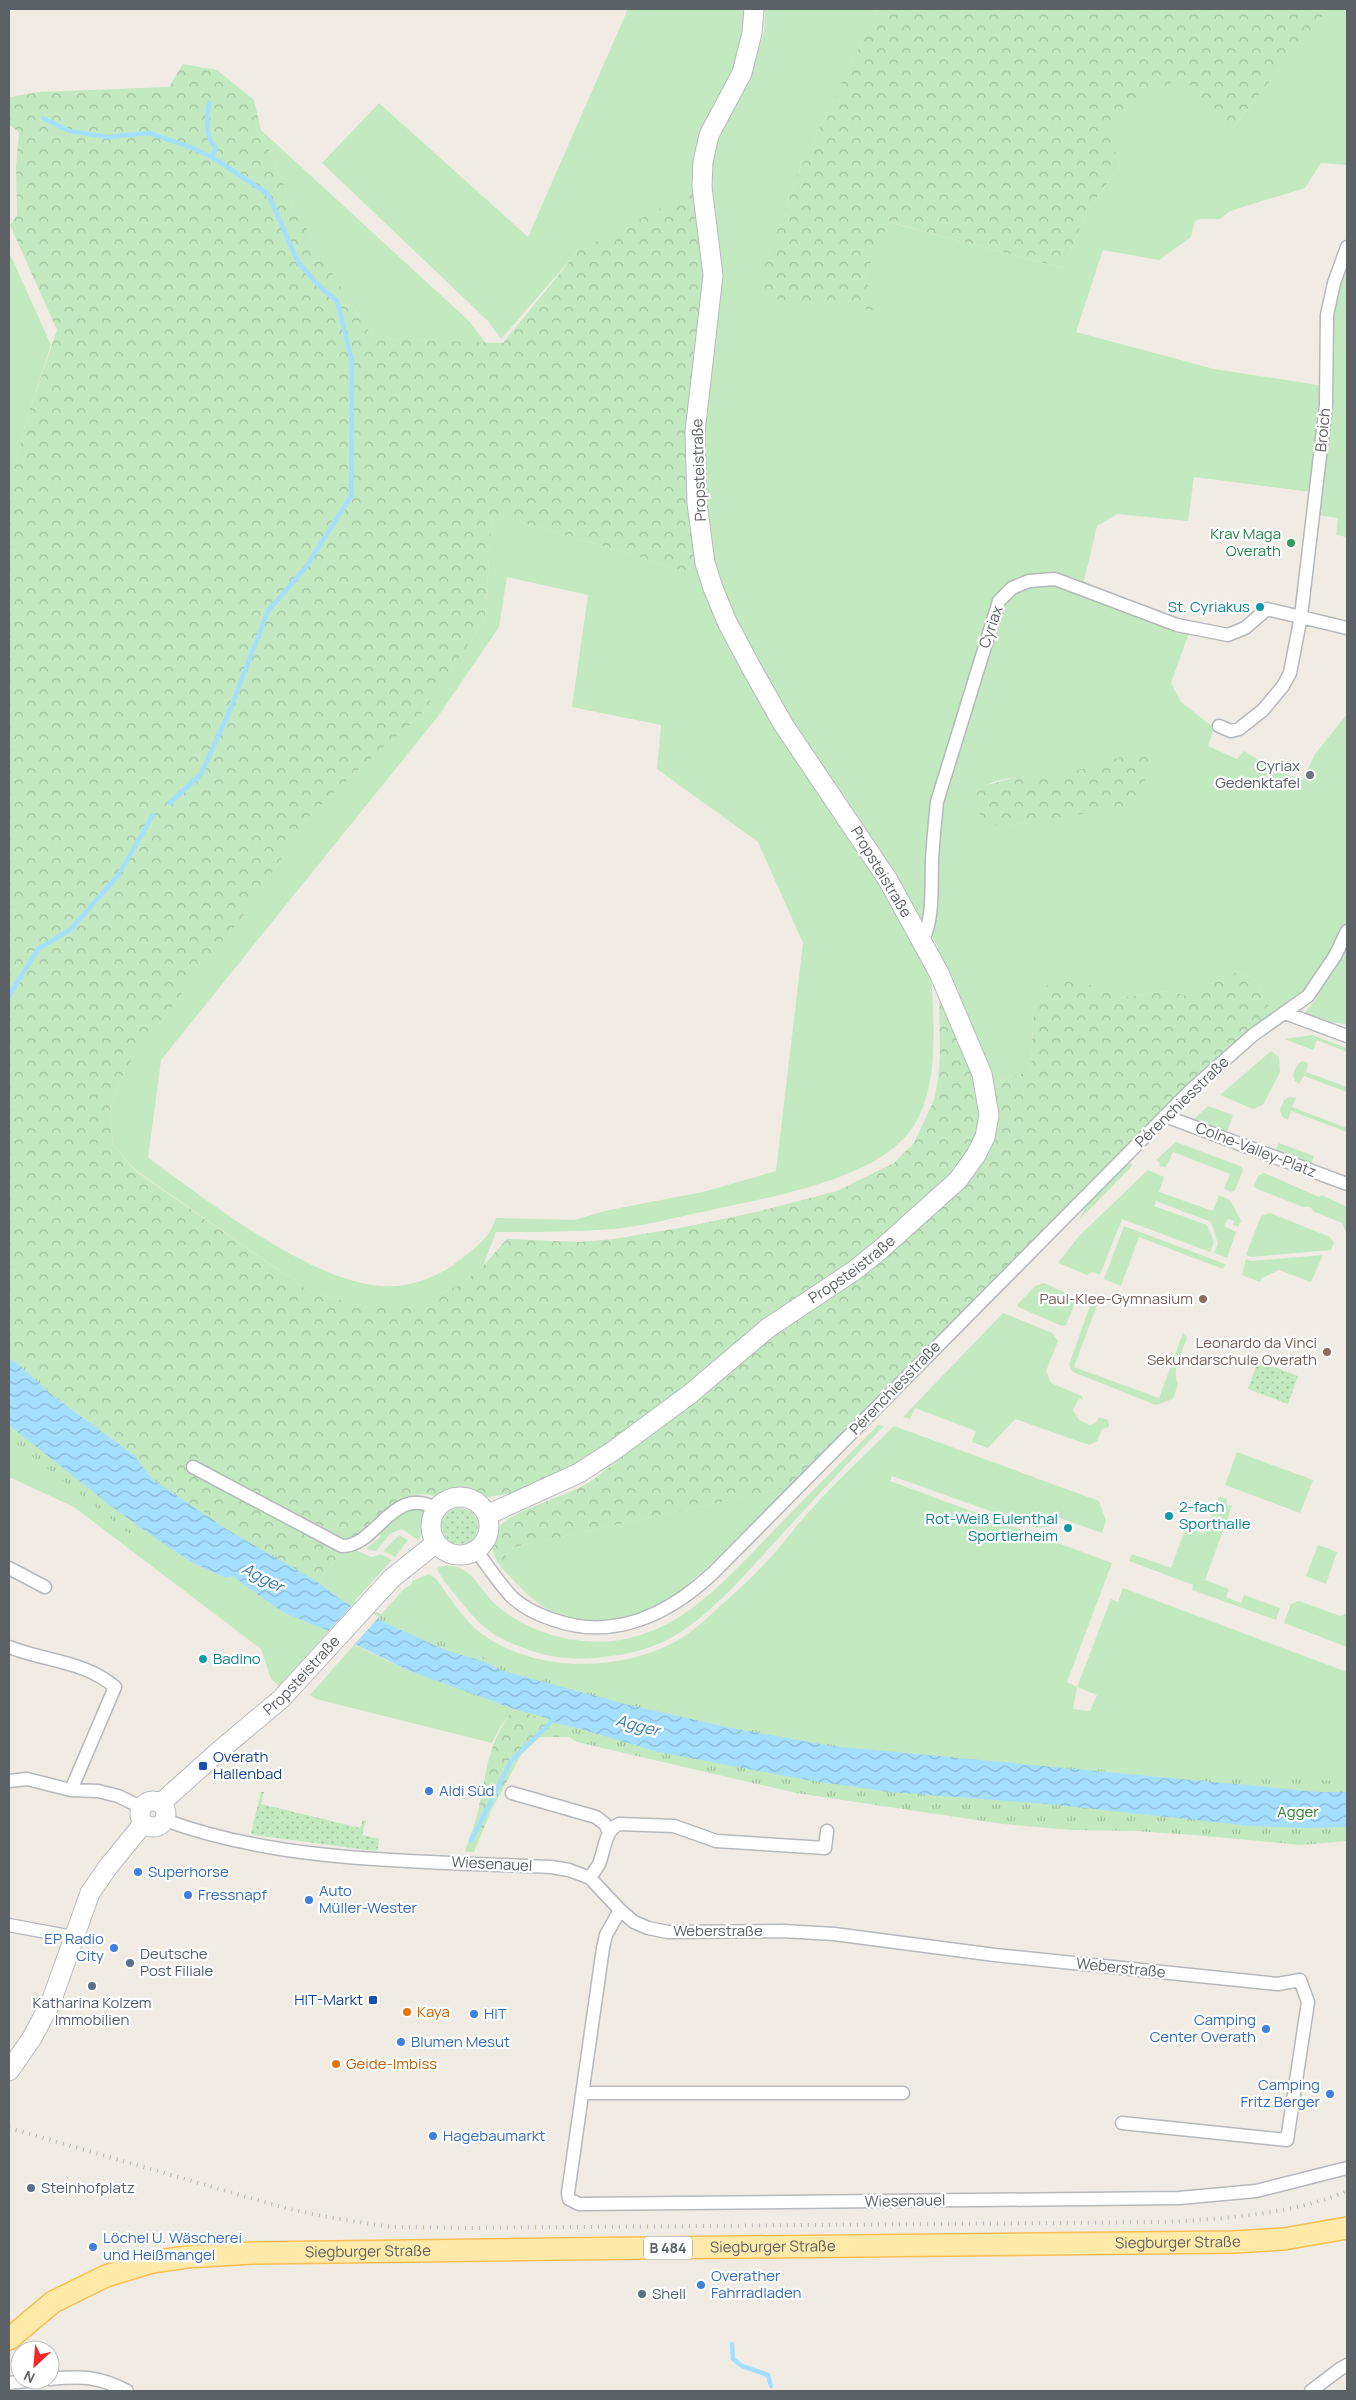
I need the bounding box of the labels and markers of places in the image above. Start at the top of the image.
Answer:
place label: Krav Maga Overath [1210,523,1281,561]
marker: Krav Maga Overath [1285,537,1297,549]
place label: St. Cyriakus [1168,596,1250,617]
marker: St. Cyriakus [1254,601,1266,613]
place label: Cyriax Gedenktafel [1215,755,1300,793]
marker: Cyriax Gedenktafel [1304,769,1316,781]
place label: Paul-Klee-Gymnasium [1040,1288,1193,1309]
marker: Paul-Klee-Gymnasium [1197,1293,1209,1305]
place label: Leonardo da Vinci Sekundarschule Overath [1147,1332,1317,1370]
marker: Leonardo da Vinci Sekundarschule Overath [1321,1346,1333,1358]
place label: 2-fach Sporthalle [1179,1496,1251,1534]
place label: Rot-Weiß Eulenthal Sportlerheim [925,1508,1058,1546]
marker: 2-fach Sporthalle [1163,1510,1175,1522]
marker: Rot-Weiß Eulenthal Sportlerheim [1062,1522,1074,1534]
place label: Badino [213,1648,261,1669]
marker: Badino [197,1653,209,1665]
place label: Overath Hallenbad [213,1746,282,1784]
marker: Overath Hallenbad [197,1760,209,1772]
place label: Aldi Süd [439,1780,494,1801]
marker: Aldi Süd [423,1785,435,1797]
place label: Superhorse [148,1861,229,1882]
marker: Superhorse [132,1866,144,1878]
place label: Auto Müller-Wester [319,1880,418,1918]
place label: Fressnapf [198,1884,267,1905]
marker: Fressnapf [182,1889,194,1901]
marker: Auto Müller-Wester [303,1894,315,1906]
place label: EP Radio City [44,1928,104,1966]
marker: EP Radio City [108,1942,120,1954]
place label: Deutsche Post Filiale [140,1943,214,1981]
marker: Deutsche Post Filiale [124,1957,136,1969]
marker: Katharina Kolzem Immobilien [86,1980,98,1992]
place label: HIT-Markt [294,1989,363,2010]
place label: Katharina Kolzem Immobilien [33,1992,151,2030]
marker: HIT-Markt [367,1994,379,2006]
place label: Kaya [417,2001,450,2022]
place label: HIT [484,2003,507,2024]
marker: Kaya [401,2006,413,2018]
marker: HIT [468,2008,480,2020]
place label: Camping Center Overath [1150,2009,1256,2047]
marker: Camping Center Overath [1260,2023,1272,2035]
place label: Blumen Mesut [411,2031,510,2052]
marker: Blumen Mesut [395,2036,407,2048]
place label: Geide-Imbiss [346,2053,437,2074]
marker: Geide-Imbiss [330,2058,342,2070]
place label: Camping Fritz Berger [1240,2074,1321,2112]
marker: Camping Fritz Berger [1324,2088,1336,2100]
place label: Hagebaumarkt [443,2125,545,2146]
marker: Hagebaumarkt [427,2130,439,2142]
place label: Steinhofplatz [41,2177,135,2198]
marker: Steinhofplatz [25,2182,37,2194]
place label: Löchel U. Wäscherei und Heißmangel [103,2227,242,2265]
marker: Löchel U. Wäscherei und Heißmangel [87,2241,99,2253]
place label: Overather Fahrradladen [711,2265,801,2303]
marker: Overather Fahrradladen [695,2279,707,2291]
place label: Shell [652,2283,686,2304]
marker: Shell [636,2288,648,2300]

